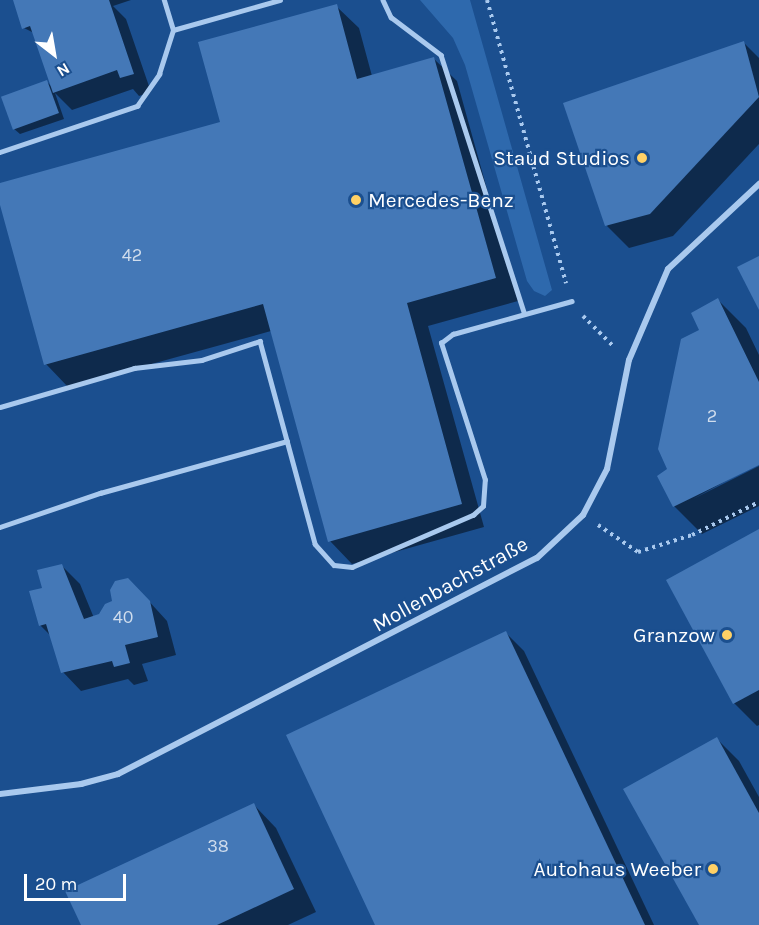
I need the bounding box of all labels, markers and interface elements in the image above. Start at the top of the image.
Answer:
north arrow [24,24,84,84]
text: N [54,59,73,81]
place label: Staud Studios [493,145,630,171]
marker: Staud Studios [635,151,649,165]
place label: Mercedes-Benz [368,187,514,213]
marker: Mercedes-Benz [349,193,363,207]
house number: 42 [122,244,142,266]
house number: 2 [707,405,717,427]
street label: Mollenbachstraße [368,531,532,637]
house number: 40 [113,606,133,628]
place label: Granzow [633,622,715,648]
marker: Granzow [720,628,734,642]
house number: 38 [207,835,229,857]
place label: Autohaus Weeber [533,856,701,882]
scale bar [27,862,129,900]
marker: Autohaus Weeber [706,862,720,876]
text: 20 m [35,873,77,895]

